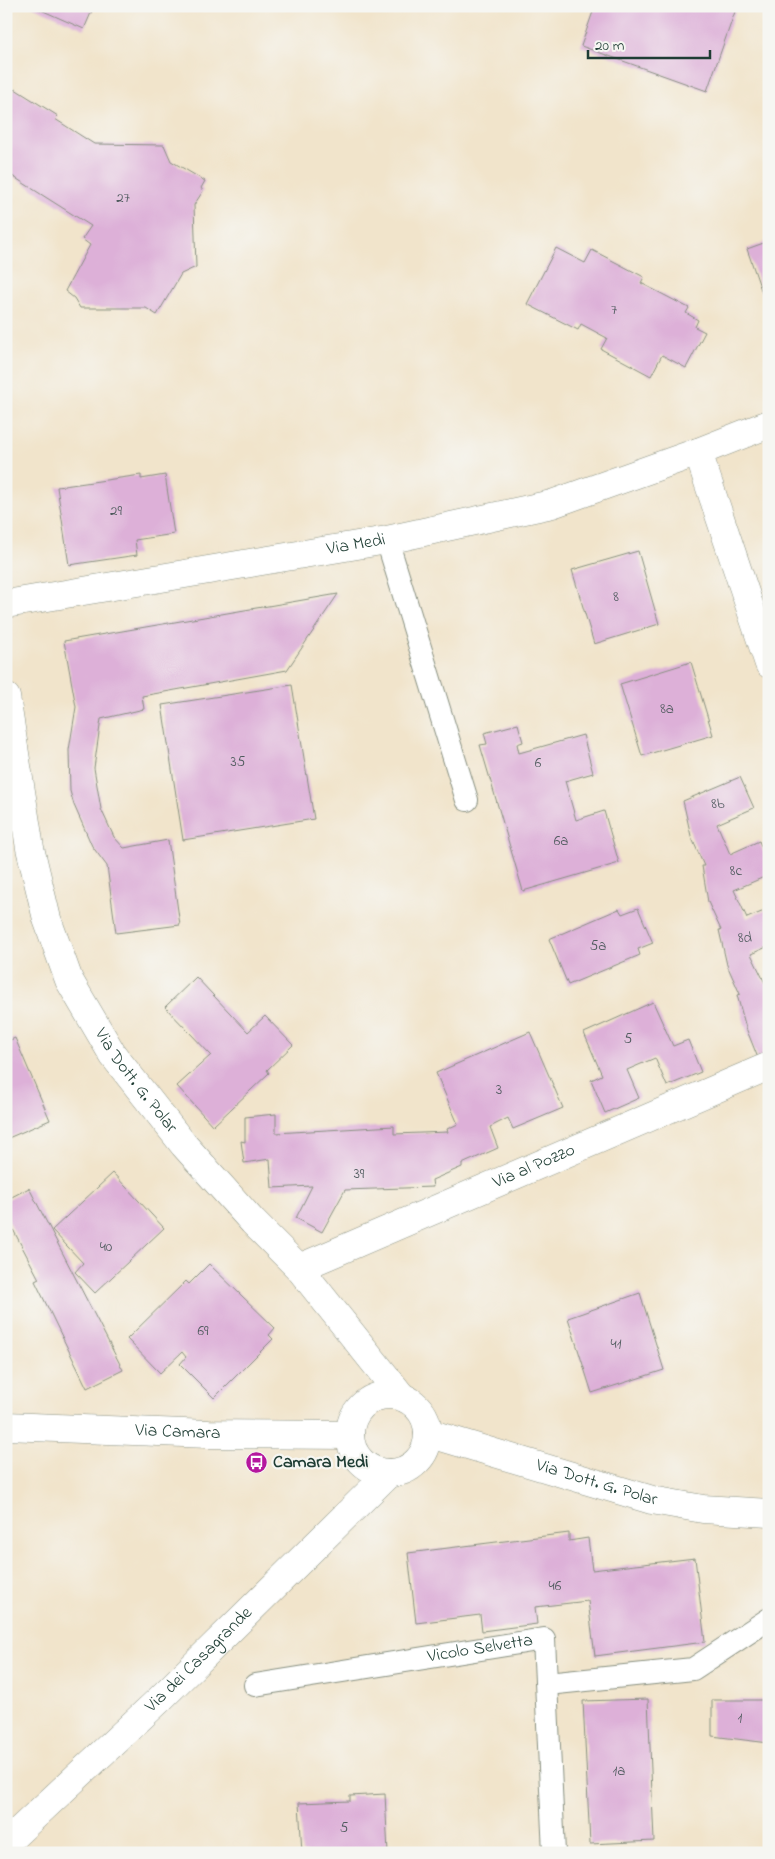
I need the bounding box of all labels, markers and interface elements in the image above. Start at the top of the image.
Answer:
scale bar [588,28,710,60]
text: 20 m [595,35,625,57]
house number: 27 [116,187,130,209]
house number: 7 [611,299,617,321]
house number: 29 [110,500,122,522]
street label: Via Medi [324,527,387,563]
house number: 8 [613,586,619,608]
house number: 8a [660,698,674,720]
house number: 35 [231,751,246,773]
house number: 6 [535,752,542,774]
house number: 8b [711,793,725,815]
house number: 6a [554,830,568,852]
house number: 8c [730,860,742,882]
house number: 8d [738,927,753,949]
house number: 5a [590,935,606,957]
street label: Via Dott. G. Polar [87,1023,184,1140]
house number: 5 [624,1028,633,1050]
house number: 3 [496,1079,502,1101]
street label: Via al Pozzo [488,1138,579,1196]
house number: 39 [354,1163,365,1185]
house number: 40 [100,1236,113,1258]
house number: 69 [197,1320,209,1342]
house number: 41 [611,1333,622,1355]
street label: Via Camara [134,1418,221,1447]
place label: Camara Medi [273,1450,368,1476]
bus stop icon: Camara Medi [245,1451,269,1475]
street label: Via Dott. G. Polar [532,1453,660,1514]
house number: 46 [549,1575,562,1597]
street label: Via dei Casagrande [139,1601,260,1720]
street label: Vicolo Selvetta [425,1628,535,1671]
house number: 1 [738,1707,743,1729]
house number: 1a [613,1760,625,1782]
house number: 5 [340,1817,349,1839]

